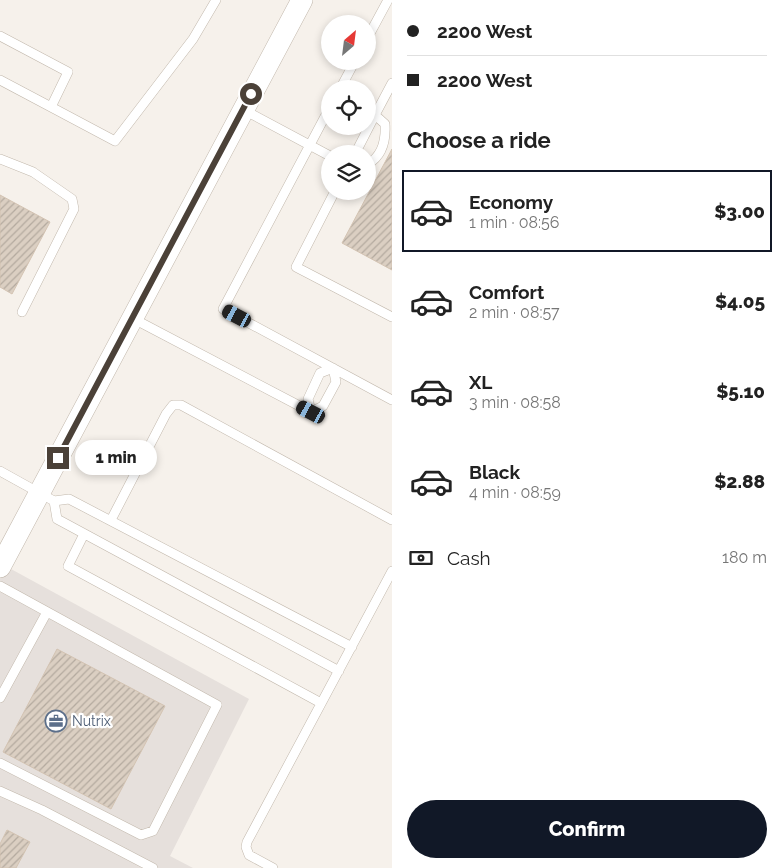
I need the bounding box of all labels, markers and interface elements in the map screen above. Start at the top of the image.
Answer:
north arrow [321,15,376,70]
map controls [321,15,376,200]
text: 2200 West [437,20,532,42]
text: 2200 West [437,69,532,91]
button: locate [321,80,376,135]
route start [240,83,262,105]
text: Choose a ride [407,127,551,153]
button: layers [321,145,376,200]
icon: car [409,189,454,234]
text: Economy [469,191,553,213]
text: $3.00 [714,200,765,222]
text: 1 min · 08:56 [469,213,559,232]
icon: car [409,279,454,324]
text: Comfort [469,281,544,303]
text: $4.05 [715,290,765,312]
car [220,302,253,330]
text: 2 min · 08:57 [469,303,560,322]
icon: car [409,369,454,414]
text: XL [469,371,492,393]
text: $5.10 [716,380,765,402]
text: 3 min · 08:58 [469,393,561,412]
car [294,398,327,426]
callout: 1 min [76,440,158,476]
route end [47,447,69,469]
text: 1 min [95,448,137,467]
icon: car [409,459,454,504]
text: Black [469,461,520,483]
text: $2.88 [714,470,765,492]
text: 4 min · 08:59 [469,483,561,502]
icon: cash [407,544,435,572]
text: Cash [447,547,491,569]
text: 180 m [722,548,767,567]
office icon: Nutrix [44,709,68,733]
place label: Nutrix [72,713,111,729]
button: Confirm [407,800,767,858]

